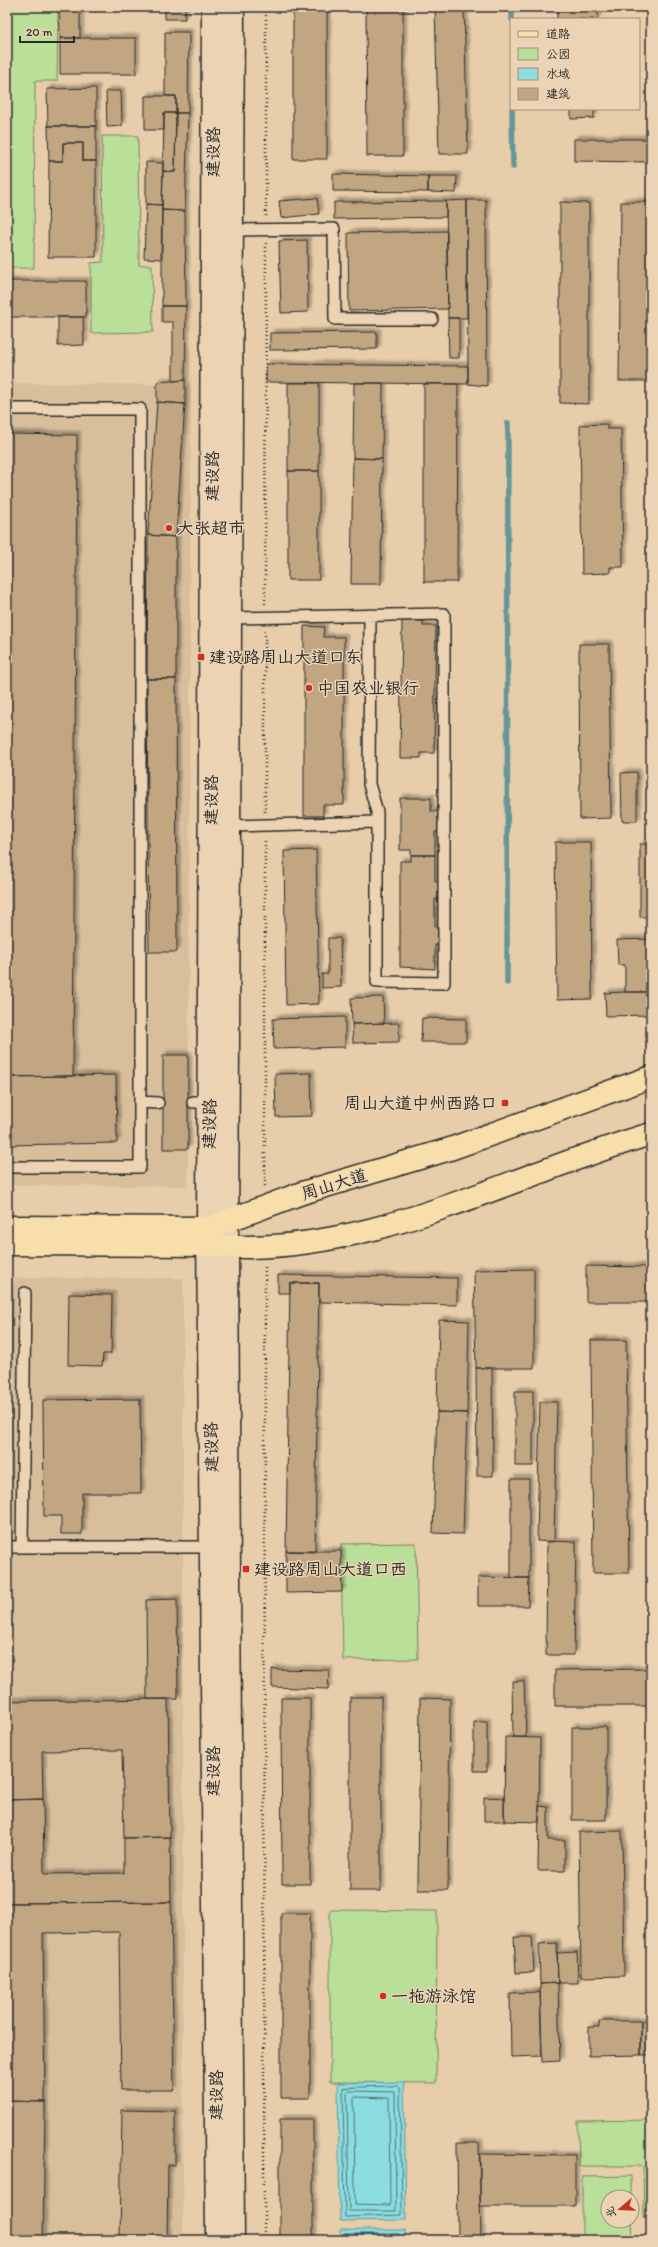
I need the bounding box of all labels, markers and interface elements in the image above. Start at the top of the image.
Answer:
scale bar [20,18,74,44]
legend [510,18,640,110]
text: 20 m [26,25,53,39]
text: 道路 [546,27,570,41]
text: 公园 [546,47,570,61]
text: 水域 [546,67,570,81]
text: 建筑 [546,87,570,101]
street label: 建设路 [203,127,223,178]
street label: 建设路 [202,451,222,502]
place label: 大张超市 [177,518,245,538]
marker: 大张超市 [164,523,174,533]
place label: 建设路周山大道口东 [209,647,362,667]
marker: 建设路周山大道口东 [196,652,206,662]
place label: 中国农业银行 [317,678,419,698]
marker: 中国农业银行 [304,683,314,693]
street label: 建设路 [201,775,221,826]
place label: 周山大道中州西路口 [344,1093,497,1113]
street label: 建设路 [199,1098,219,1150]
marker: 周山大道中州西路口 [500,1098,510,1108]
street label: 周山大道 [299,1164,369,1204]
street label: 建设路 [201,1421,221,1473]
place label: 建设路周山大道口西 [254,1559,407,1579]
marker: 建设路周山大道口西 [241,1564,251,1574]
street label: 建设路 [203,1746,223,1797]
place label: 一拖游泳馆 [391,1986,476,2006]
marker: 一拖游泳馆 [378,1991,388,2001]
street label: 建设路 [206,2070,226,2121]
north arrow [600,2189,640,2229]
text: 北 [603,2205,619,2219]

